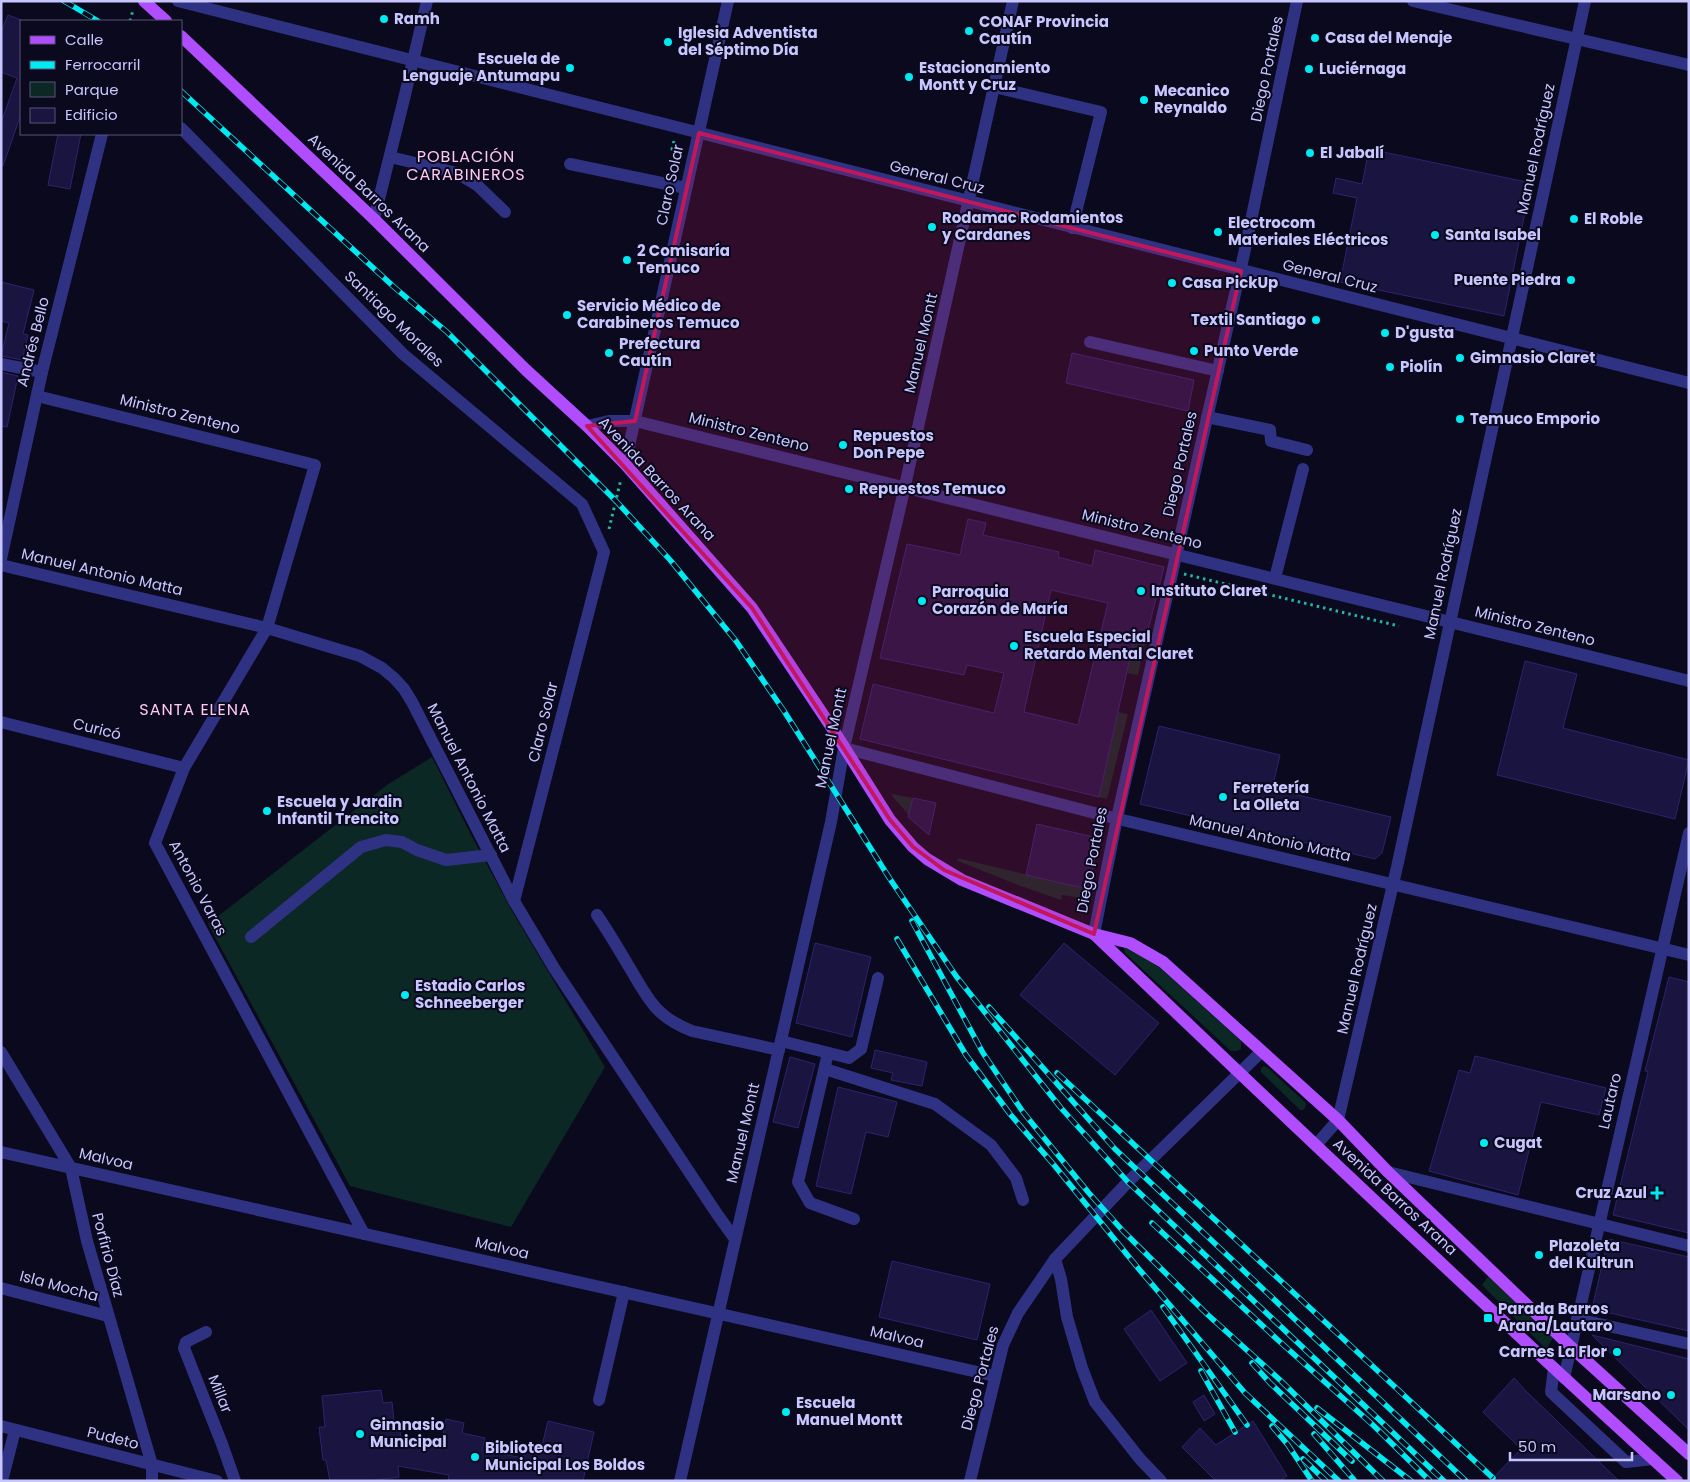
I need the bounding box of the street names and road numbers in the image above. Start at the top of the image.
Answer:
street label: Diego Portales [1245,14,1288,124]
street label: Manuel Rodríguez [1511,81,1560,216]
street label: Avenida Barros Arana [303,128,435,257]
street label: Claro Solar [651,142,688,227]
street label: General Cruz [888,155,987,198]
street label: General Cruz [1281,254,1380,297]
street label: Santiago Morales [340,266,449,372]
street label: Manuel Montt [899,291,942,395]
street label: Andrés Bello [11,295,54,389]
street label: Ministro Zenteno [118,388,243,439]
street label: Ministro Zenteno [687,406,812,457]
street label: Diego Portales [1157,409,1202,519]
street label: Avenida Barros Arana [594,412,721,545]
street label: Ministro Zenteno [1080,503,1205,554]
street label: Manuel Rodríguez [1418,506,1467,641]
street label: Manuel Antonio Matta [19,543,185,600]
street label: Ministro Zenteno [1473,600,1598,651]
street label: Claro Solar [522,679,563,764]
street label: Manuel Montt [810,686,851,790]
street label: Manuel Antonio Matta [423,699,516,856]
street label: Curicó [71,712,124,745]
street label: Diego Portales [1071,805,1112,915]
street label: Manuel Antonio Matta [1187,809,1353,866]
street label: Antonio Varas [164,836,233,939]
street label: Manuel Rodríguez [1331,901,1382,1036]
street label: Lautaro [1593,1071,1626,1131]
street label: Manuel Montt [721,1081,764,1185]
street label: Avenida Barros Arana [1329,1133,1462,1260]
street label: Malvoa [77,1142,135,1175]
street label: Porfirio Díaz [87,1210,130,1300]
street label: Malvoa [473,1231,531,1264]
street label: Isla Mocha [17,1265,101,1306]
street label: Malvoa [868,1320,926,1353]
street label: Diego Portales [955,1323,1004,1433]
street label: Millar [203,1371,238,1417]
street label: Pudeto [85,1421,141,1454]

